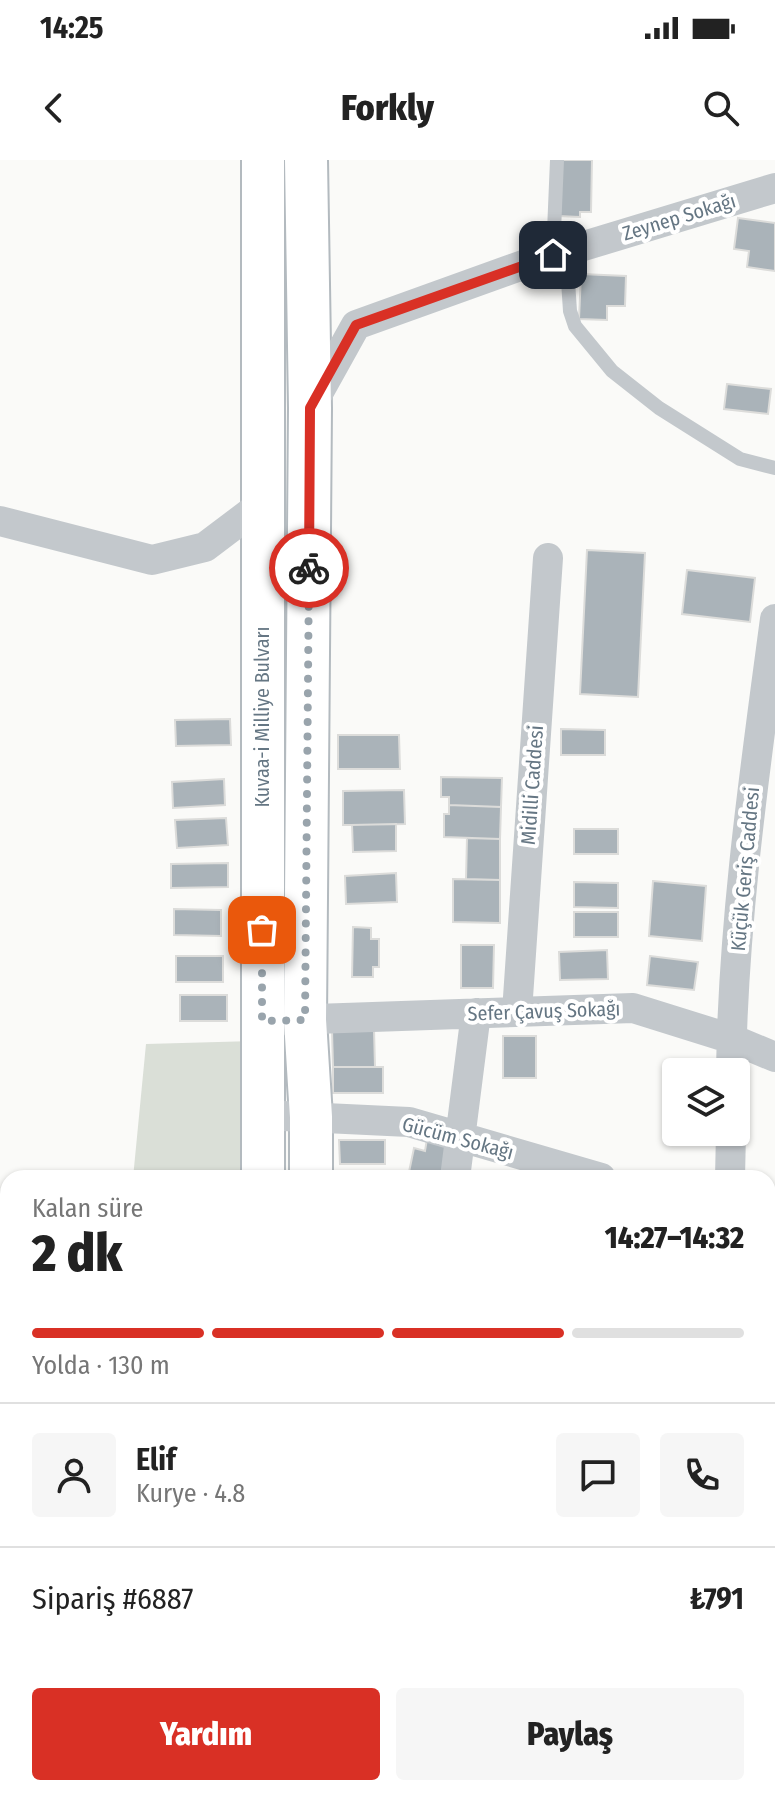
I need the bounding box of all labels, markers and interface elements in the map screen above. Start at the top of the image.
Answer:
text: 14:25 [40,10,104,46]
icon: back [32,86,76,130]
text: Forkly [341,86,434,130]
icon: search [699,86,743,130]
street label: Zeynep Sokağı [620,188,738,246]
pin [519,221,587,289]
icon: home [531,233,575,277]
courier [269,528,349,608]
icon: bike [287,546,331,590]
street label: Kuvaa-i Milliye Bulvarı [250,626,274,808]
street label: Midilli Caddesi [516,724,548,846]
street label: Küçük Geriş Caddesi [726,786,765,952]
pin [228,896,296,964]
icon: bag [240,908,284,952]
street label: Sefer Çavuş Sokağı [467,996,621,1027]
map controls [662,1058,750,1146]
button: layers [662,1058,750,1146]
street label: Gücüm Sokağı [400,1112,516,1164]
text: Kalan süre [32,1193,143,1224]
text: 14:27–14:32 [605,1220,744,1256]
text: 2 dk [32,1222,122,1285]
text: Yolda · 130 m [32,1350,170,1381]
button: person [32,1433,116,1517]
button: chat [556,1433,640,1517]
button: phone [660,1433,744,1517]
text: Elif [136,1442,176,1478]
text: Kurye · 4.8 [136,1478,245,1509]
text: Sipariş #6887 [32,1581,194,1617]
text: ₺791 [689,1581,744,1617]
button: Yardım [32,1688,380,1780]
button: Paylaş [396,1688,744,1780]

